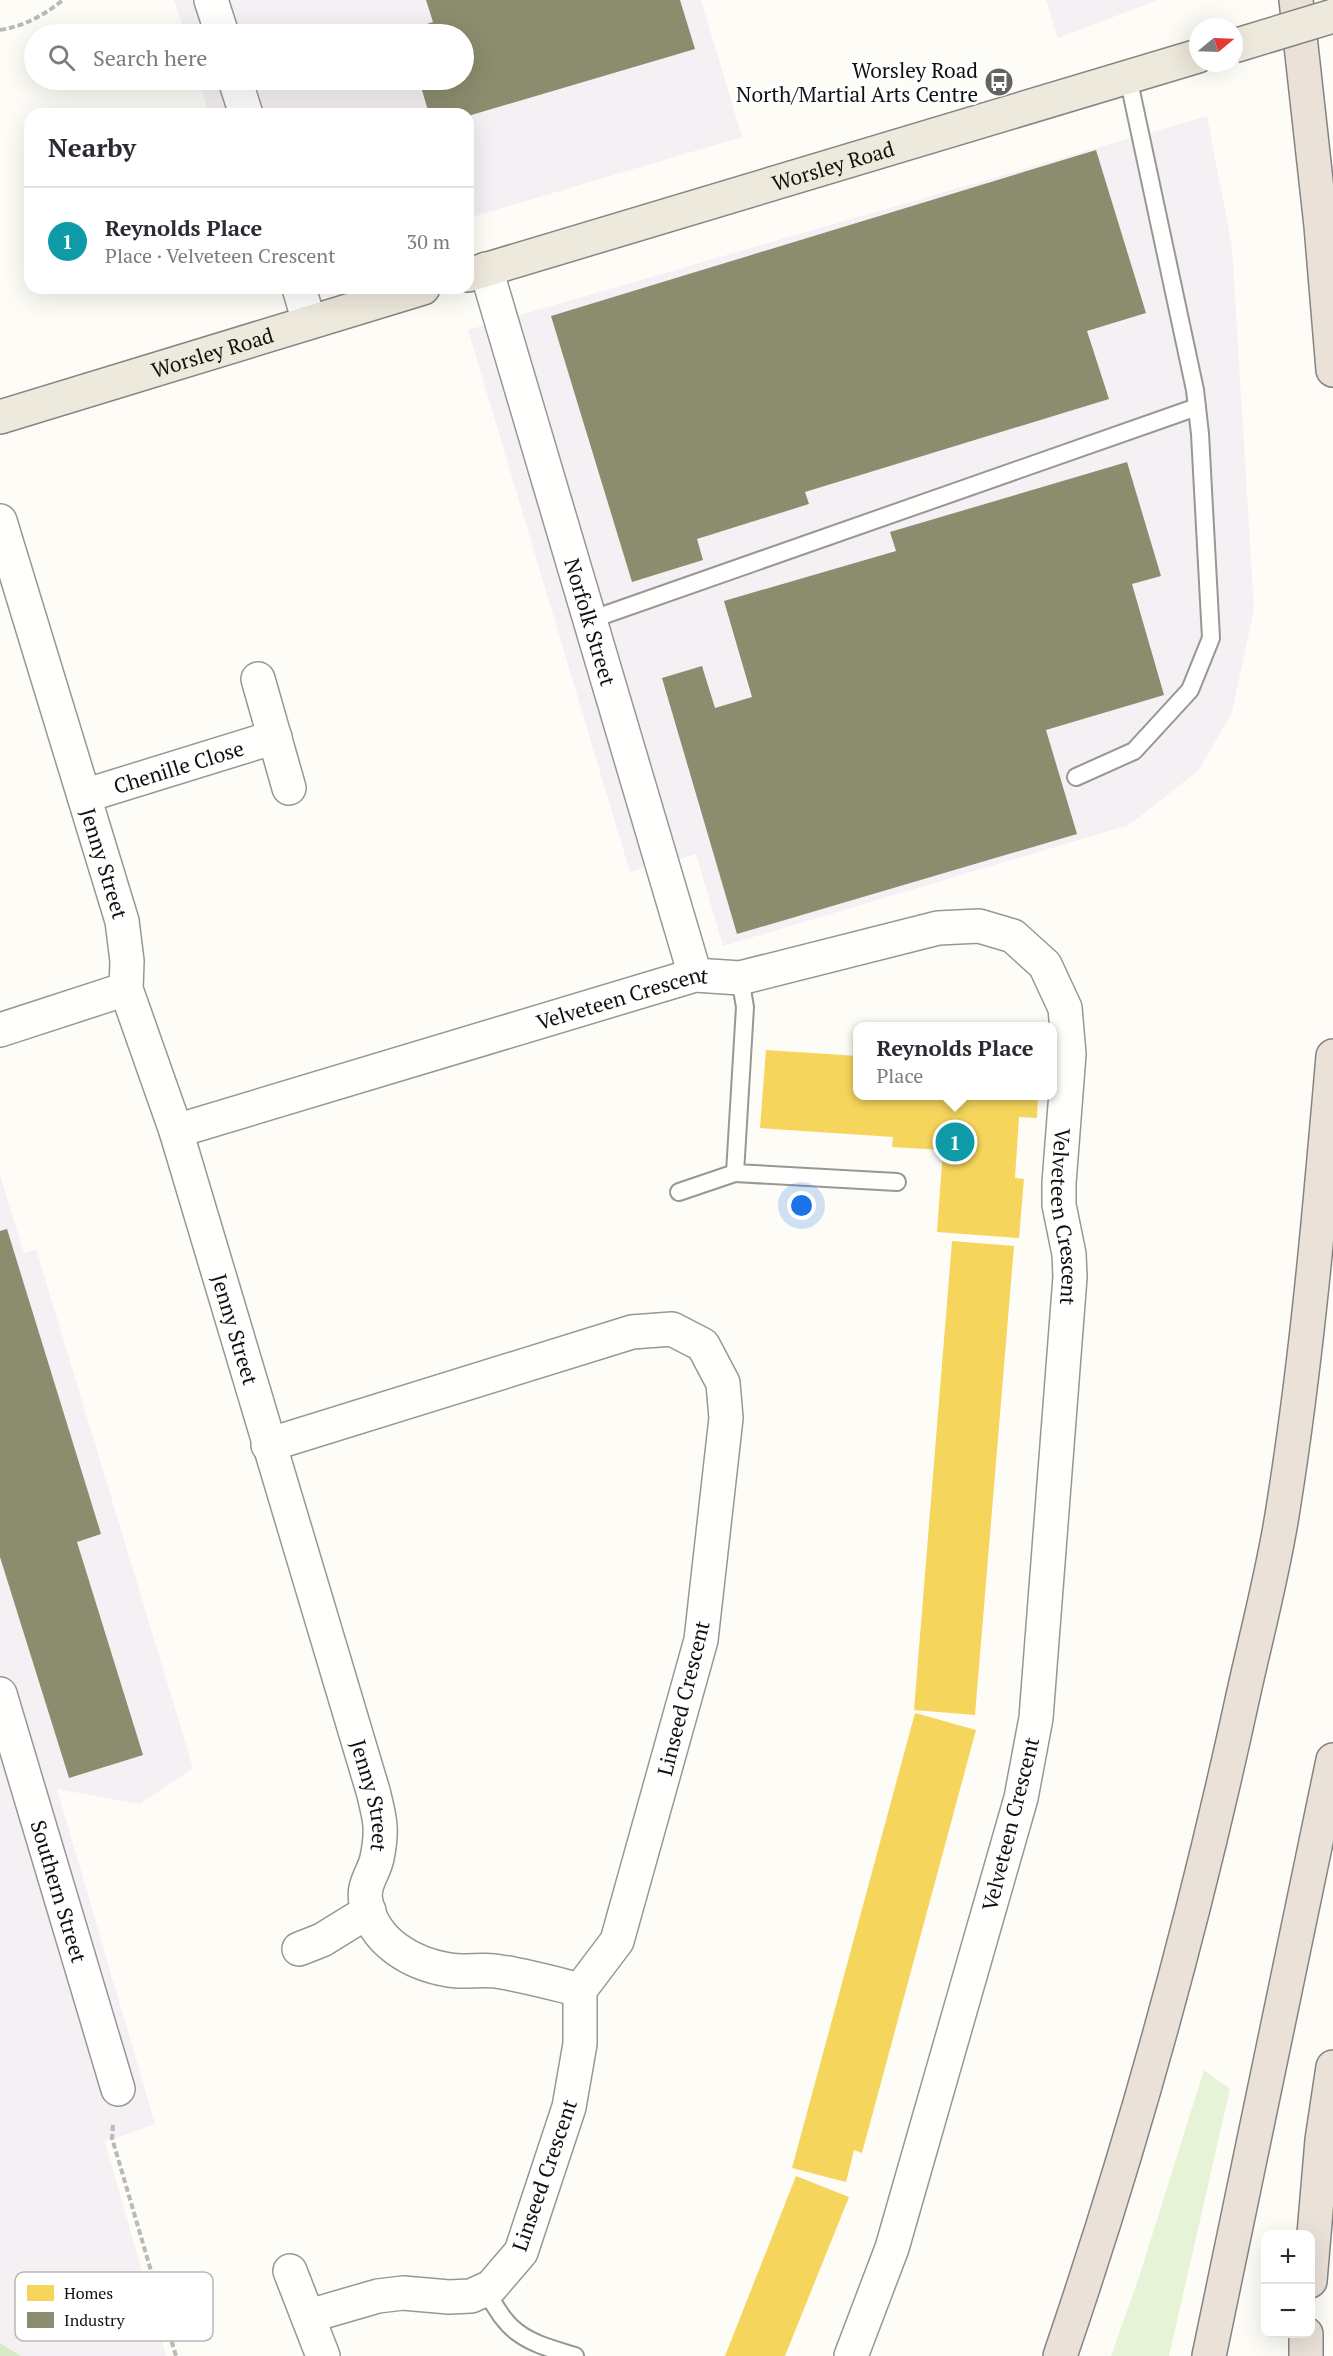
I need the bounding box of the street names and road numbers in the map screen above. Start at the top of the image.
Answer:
street label: Worsley Road [768,134,898,197]
street label: Worsley Road [148,320,277,384]
street label: Norfolk Street [558,555,623,689]
street label: Chenille Close [110,734,247,800]
street label: Jenny Street [74,805,135,922]
street label: Velveteen Crescent [533,960,709,1036]
street label: Velveteen Crescent [1045,1127,1084,1306]
street label: Jenny Street [205,1270,265,1388]
street label: Linseed Crescent [650,1617,716,1778]
street label: Velveteen Crescent [975,1734,1045,1914]
street label: Jenny Street [344,1736,394,1854]
street label: Southern Street [24,1817,94,1966]
street label: Linseed Crescent [505,2095,583,2255]

